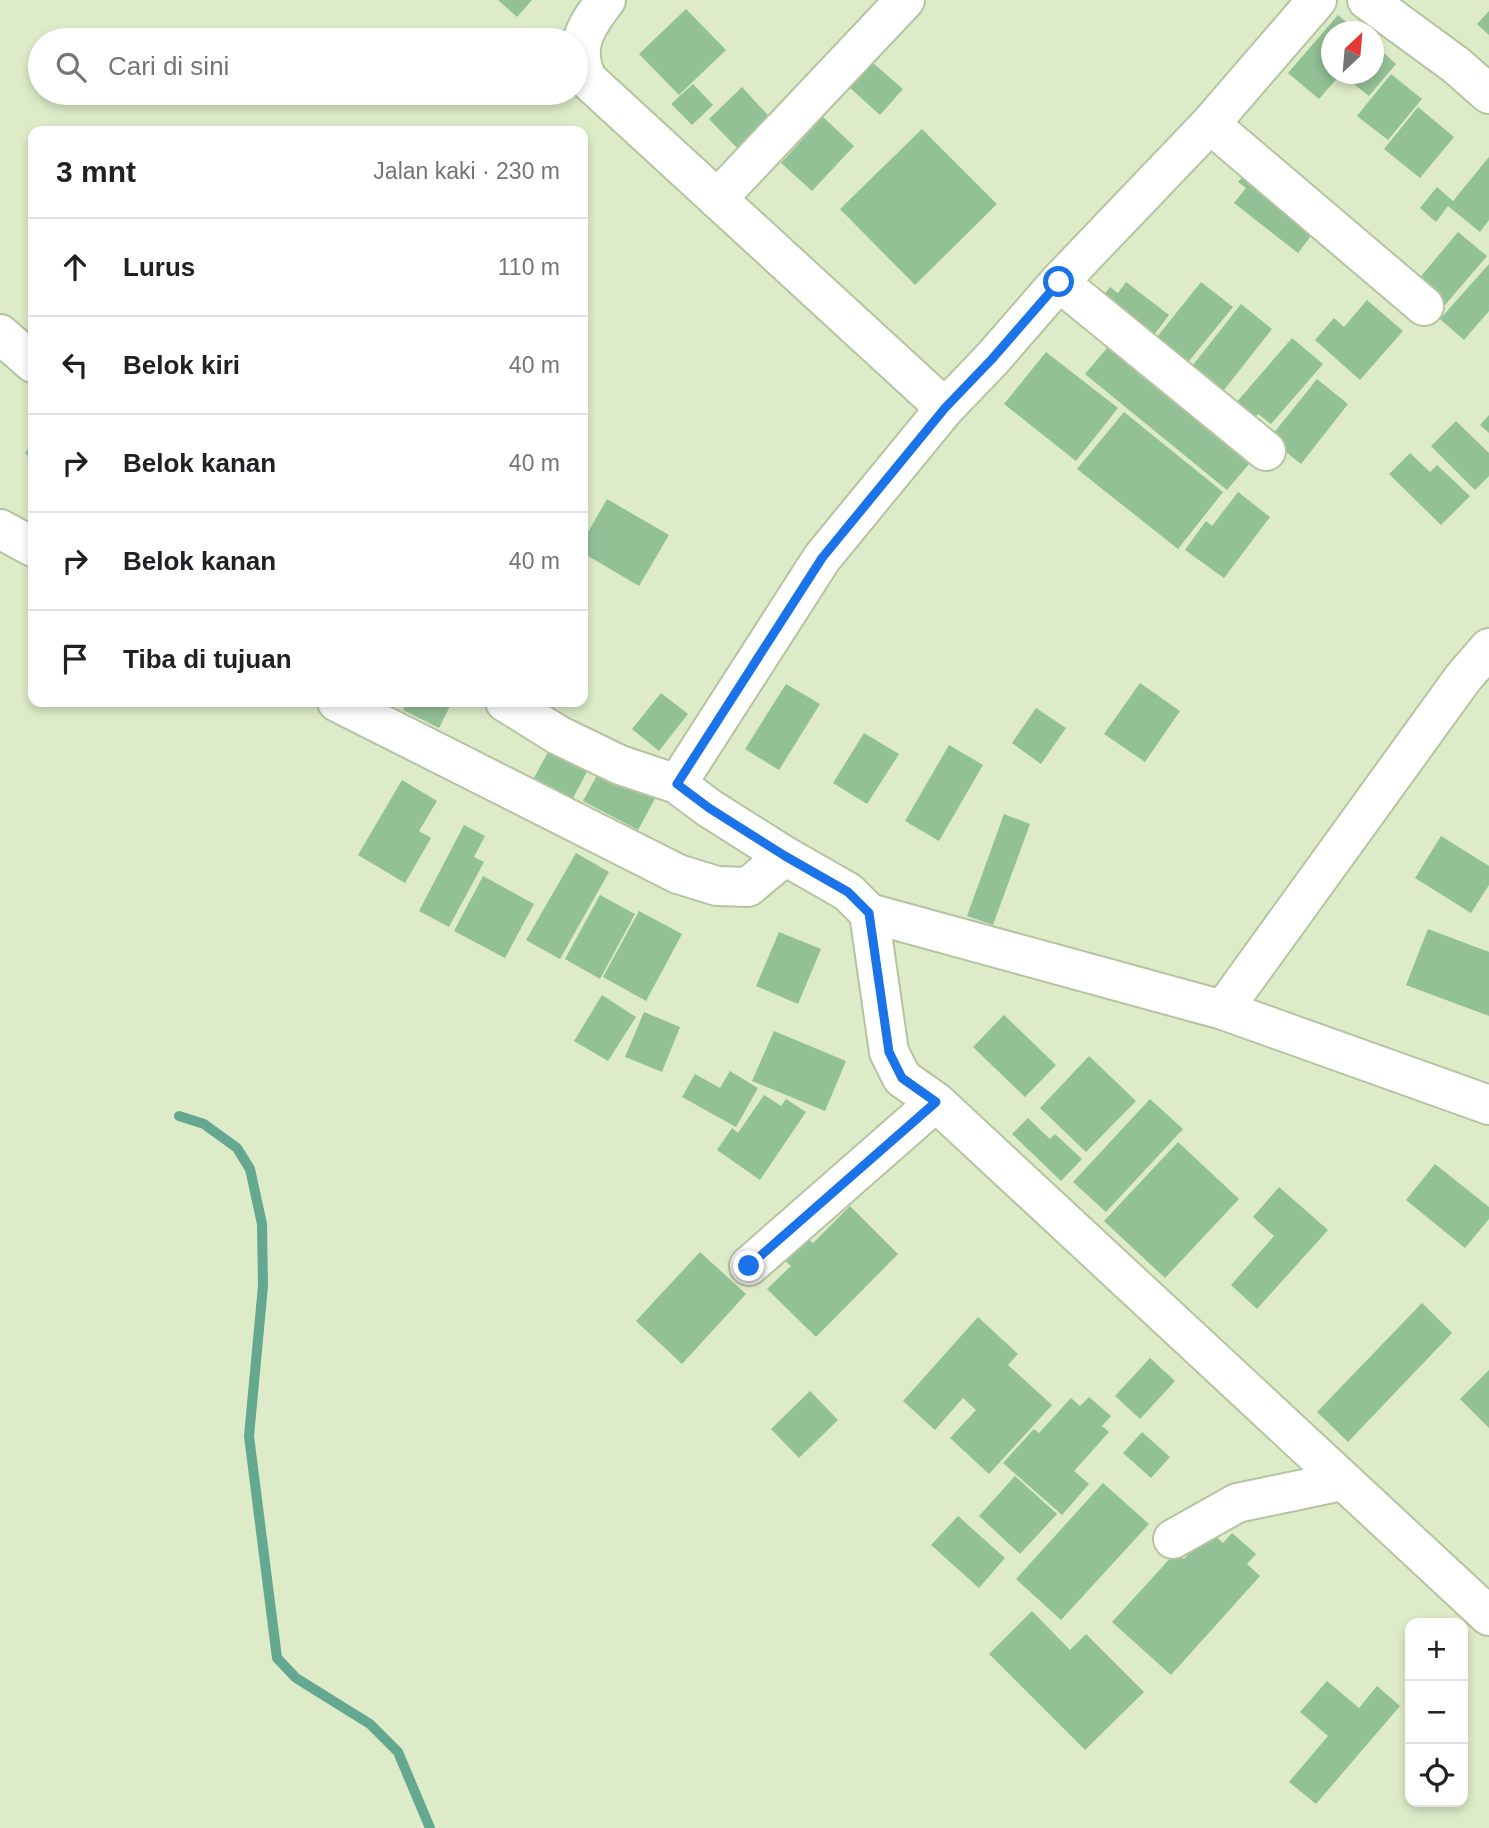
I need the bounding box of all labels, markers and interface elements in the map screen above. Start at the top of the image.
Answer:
north arrow [1321,21,1384,84]
search box [28,28,588,105]
icon: search [52,48,90,86]
text: Cari di sini [108,51,229,81]
text: 3 mnt [56,155,136,188]
text: Jalan kaki · 230 m [373,158,560,184]
icon: ahead [56,248,94,286]
text: Lurus [123,252,195,282]
text: 110 m [498,254,560,280]
route start [1043,266,1074,297]
icon: left [56,346,94,384]
text: Belok kiri [123,350,240,380]
text: 40 m [509,352,560,378]
icon: right [56,444,94,482]
text: Belok kanan [123,448,276,478]
text: 40 m [509,450,560,476]
icon: right [56,542,94,580]
text: Belok kanan [123,546,276,576]
text: 40 m [509,548,560,574]
icon: arrive [56,640,94,678]
text: Tiba di tujuan [123,644,292,674]
route end [733,1250,764,1281]
map controls [1405,1618,1468,1807]
button: + [1405,1618,1468,1681]
button: − [1405,1681,1468,1744]
button: locate [1405,1744,1468,1807]

